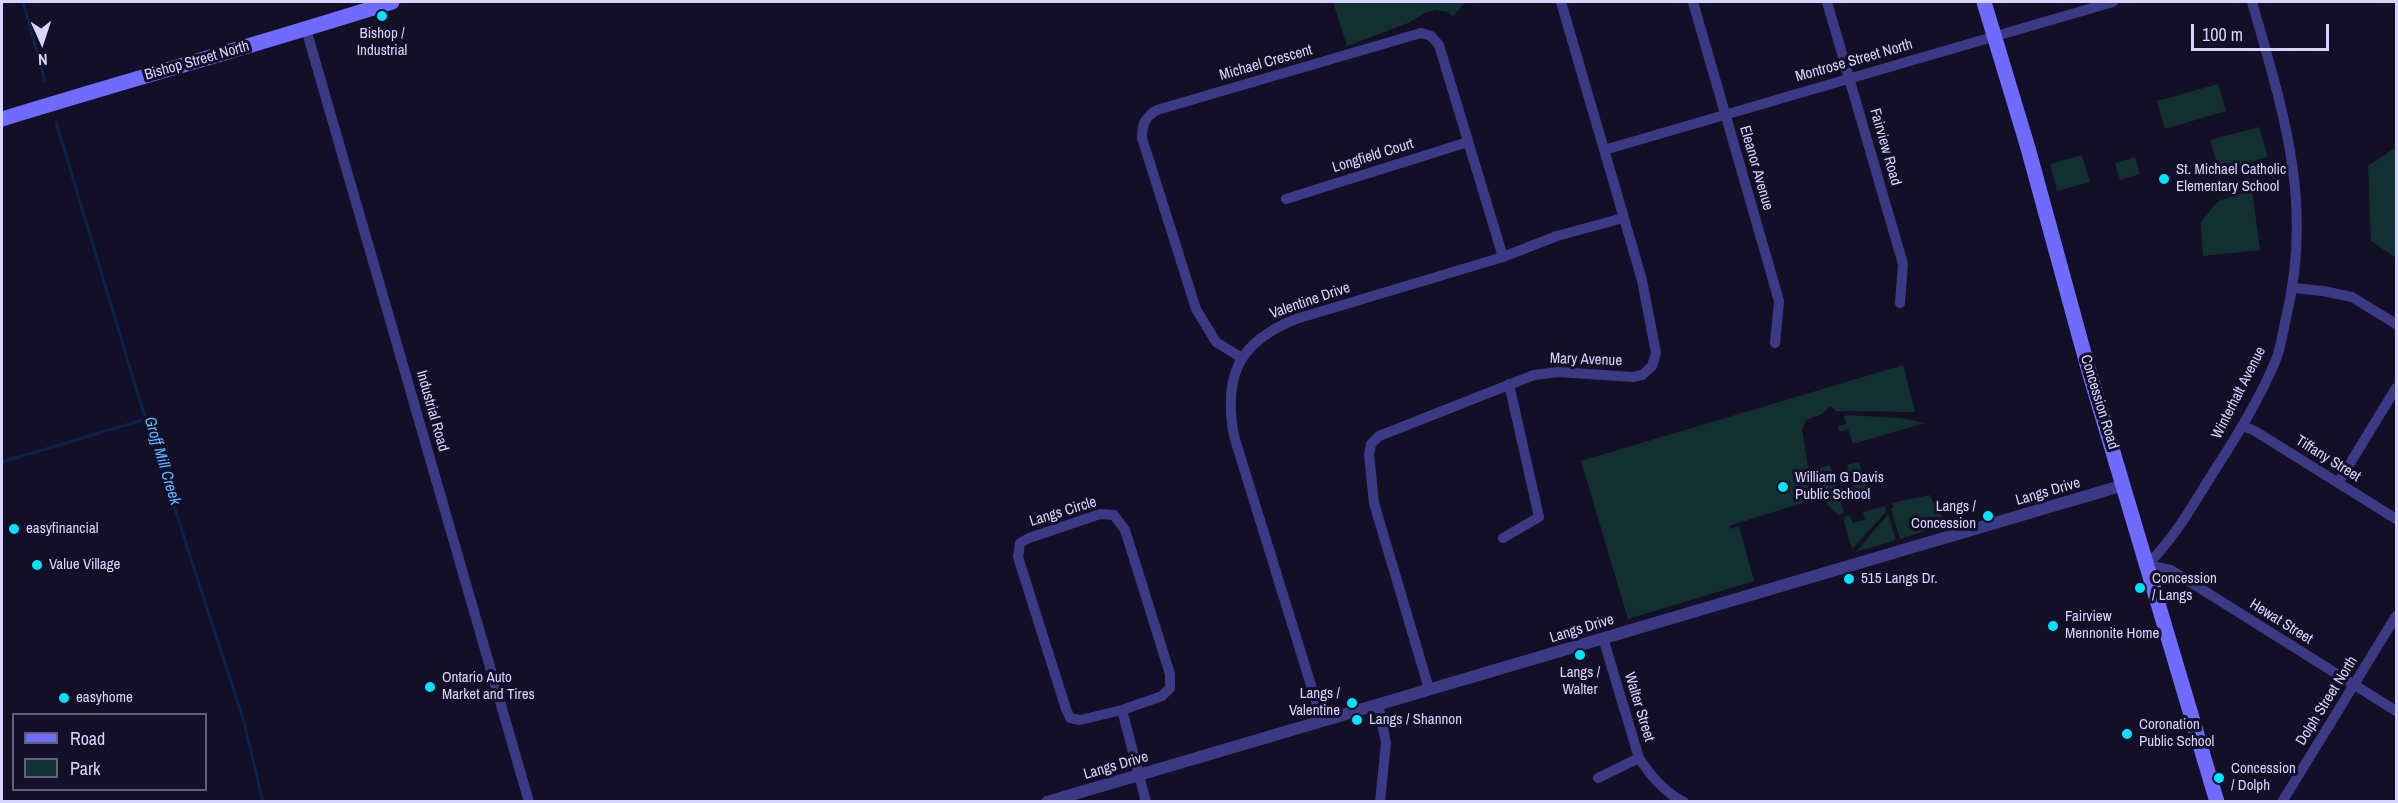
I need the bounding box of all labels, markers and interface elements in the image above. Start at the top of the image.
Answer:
marker: Bishop / Industrial [375,9,389,23]
north arrow [12,12,72,72]
scale bar [2194,12,2332,50]
text: 100 m [2202,22,2243,47]
place label: Bishop / Industrial [357,25,407,60]
street label: Montrose Street North [1793,36,1915,86]
street label: Bishop Street North [143,37,251,85]
street label: Michael Crescent [1218,41,1314,85]
text: N [38,49,48,71]
street label: Fairview Road [1865,106,1905,188]
street label: Eleanor Avenue [1735,124,1777,212]
street label: Longfield Court [1330,135,1416,177]
place label: St. Michael Catholic Elementary School [2176,161,2286,196]
marker: St. Michael Catholic Elementary School [2157,172,2171,186]
street label: Valentine Drive [1267,279,1353,323]
street label: Winterhalt Avenue [2208,344,2270,442]
street label: Mary Avenue [1550,350,1622,370]
street label: Concession Road [2076,353,2122,451]
street label: Industrial Road [412,368,452,454]
water label: Groff Mill Creek [139,414,185,508]
street label: Tiffany Street [2292,432,2364,486]
place label: William G Davis Public School [1795,469,1884,504]
street label: Langs Drive [2014,474,2082,510]
marker: William G Davis Public School [1776,480,1790,494]
street label: Langs Circle [1027,493,1099,531]
place label: Langs / Concession [1911,498,1976,533]
marker: Langs / Concession [1981,509,1995,523]
place label: easyfinancial [26,520,98,538]
marker: easyfinancial [7,522,21,536]
place label: Value Village [49,556,120,574]
marker: Value Village [30,558,44,572]
place label: 515 Langs Dr. [1861,570,1938,588]
place label: Concession / Langs [2152,570,2217,605]
marker: 515 Langs Dr. [1842,572,1856,586]
marker: Concession / Langs [2133,581,2147,595]
street label: Hewat Street [2246,596,2316,648]
place label: Fairview Mennonite Home [2065,608,2159,643]
street label: Langs Drive [1548,611,1616,647]
marker: Fairview Mennonite Home [2046,619,2060,633]
marker: Langs / Walter [1573,648,1587,662]
street label: Dolph Street North [2292,653,2362,749]
place label: Langs / Walter [1560,664,1600,699]
place label: Ontario Auto Market and Tires [442,669,535,704]
street label: Walter Street [1620,670,1658,744]
marker: Ontario Auto Market and Tires [423,680,437,694]
place label: Langs / Valentine [1289,685,1340,720]
place label: easyhome [76,689,133,707]
marker: easyhome [57,691,71,705]
marker: Langs / Valentine [1345,696,1359,710]
place label: Langs / Shannon [1369,711,1462,729]
legend [12,713,207,791]
marker: Langs / Shannon [1350,713,1364,727]
place label: Coronation Public School [2139,716,2214,751]
text: Road [70,726,105,751]
marker: Coronation Public School [2120,727,2134,741]
street label: Langs Drive [1082,748,1150,784]
text: Park [70,756,100,781]
place label: Concession / Dolph [2231,760,2296,795]
marker: Concession / Dolph [2212,771,2226,785]

